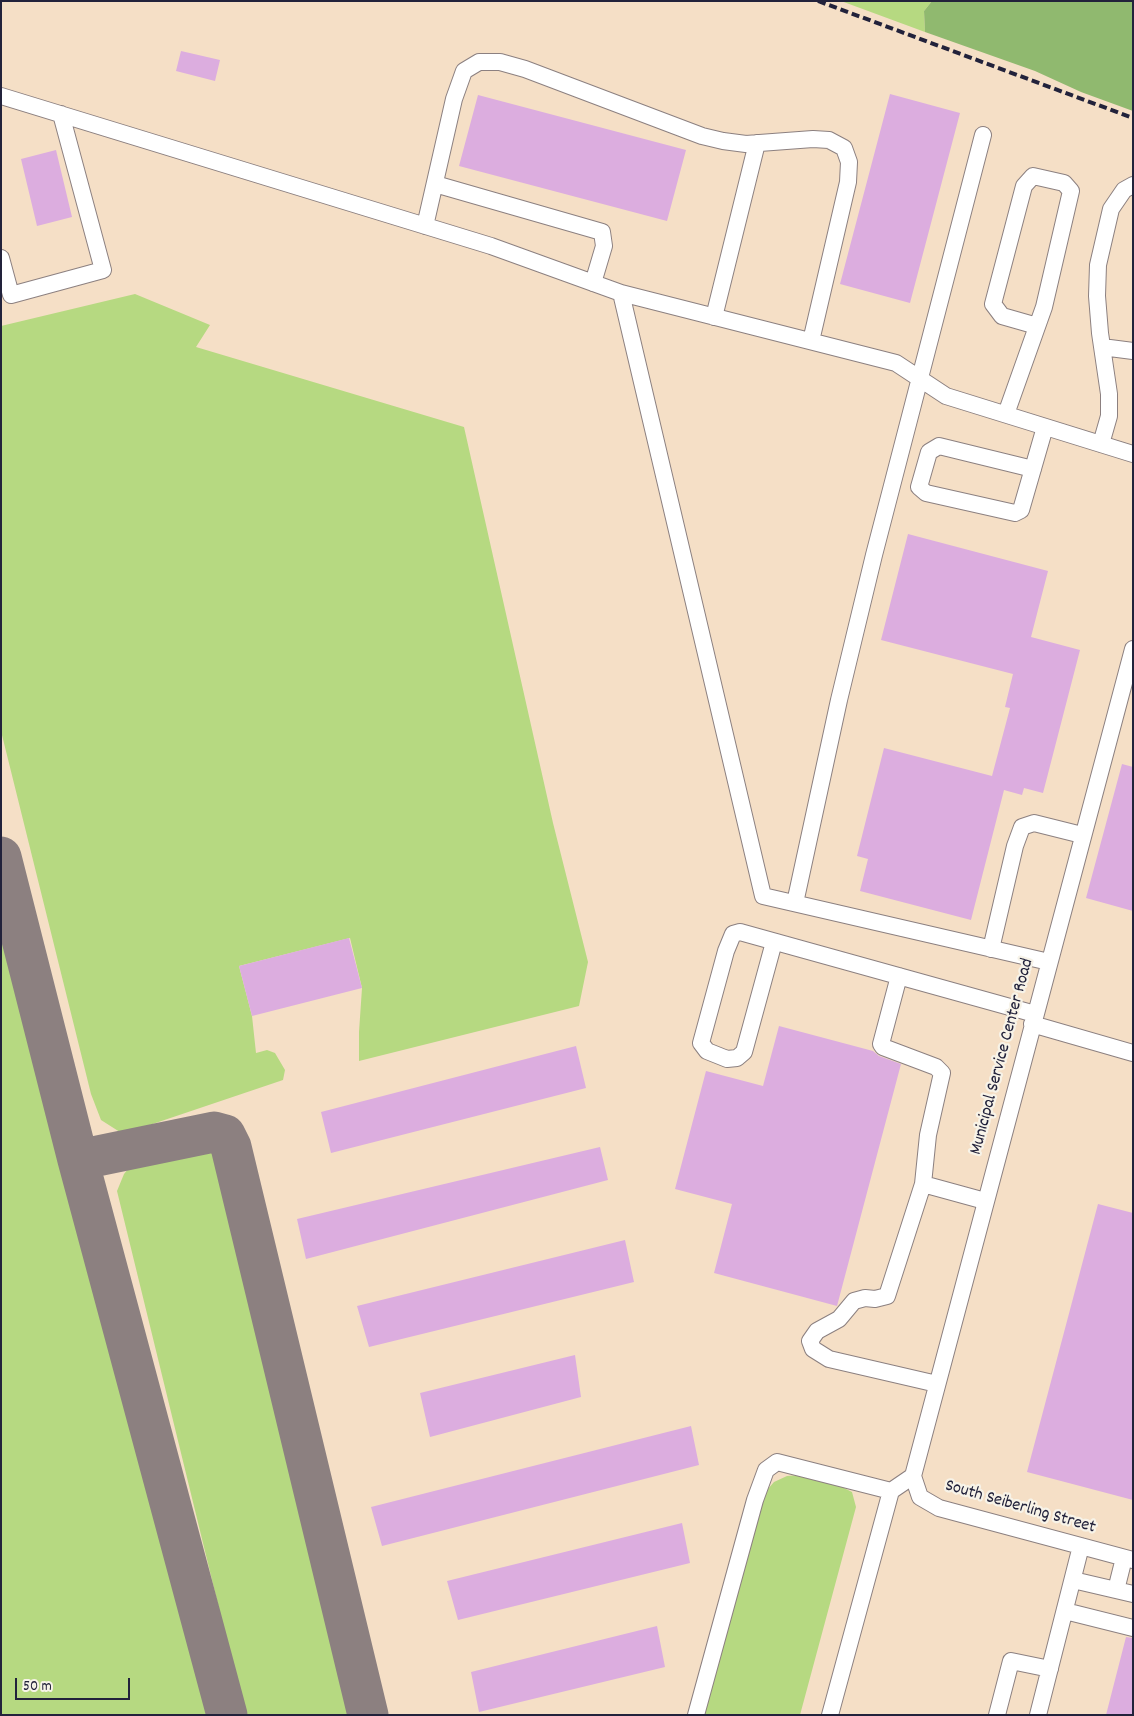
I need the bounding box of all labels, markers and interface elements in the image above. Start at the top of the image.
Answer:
street label: Municipal Service Center Road [966,956,1040,1158]
street label: South Seiberling Street [942,1476,1098,1540]
scale bar [18,1668,132,1700]
text: 50 m [23,1676,52,1698]

